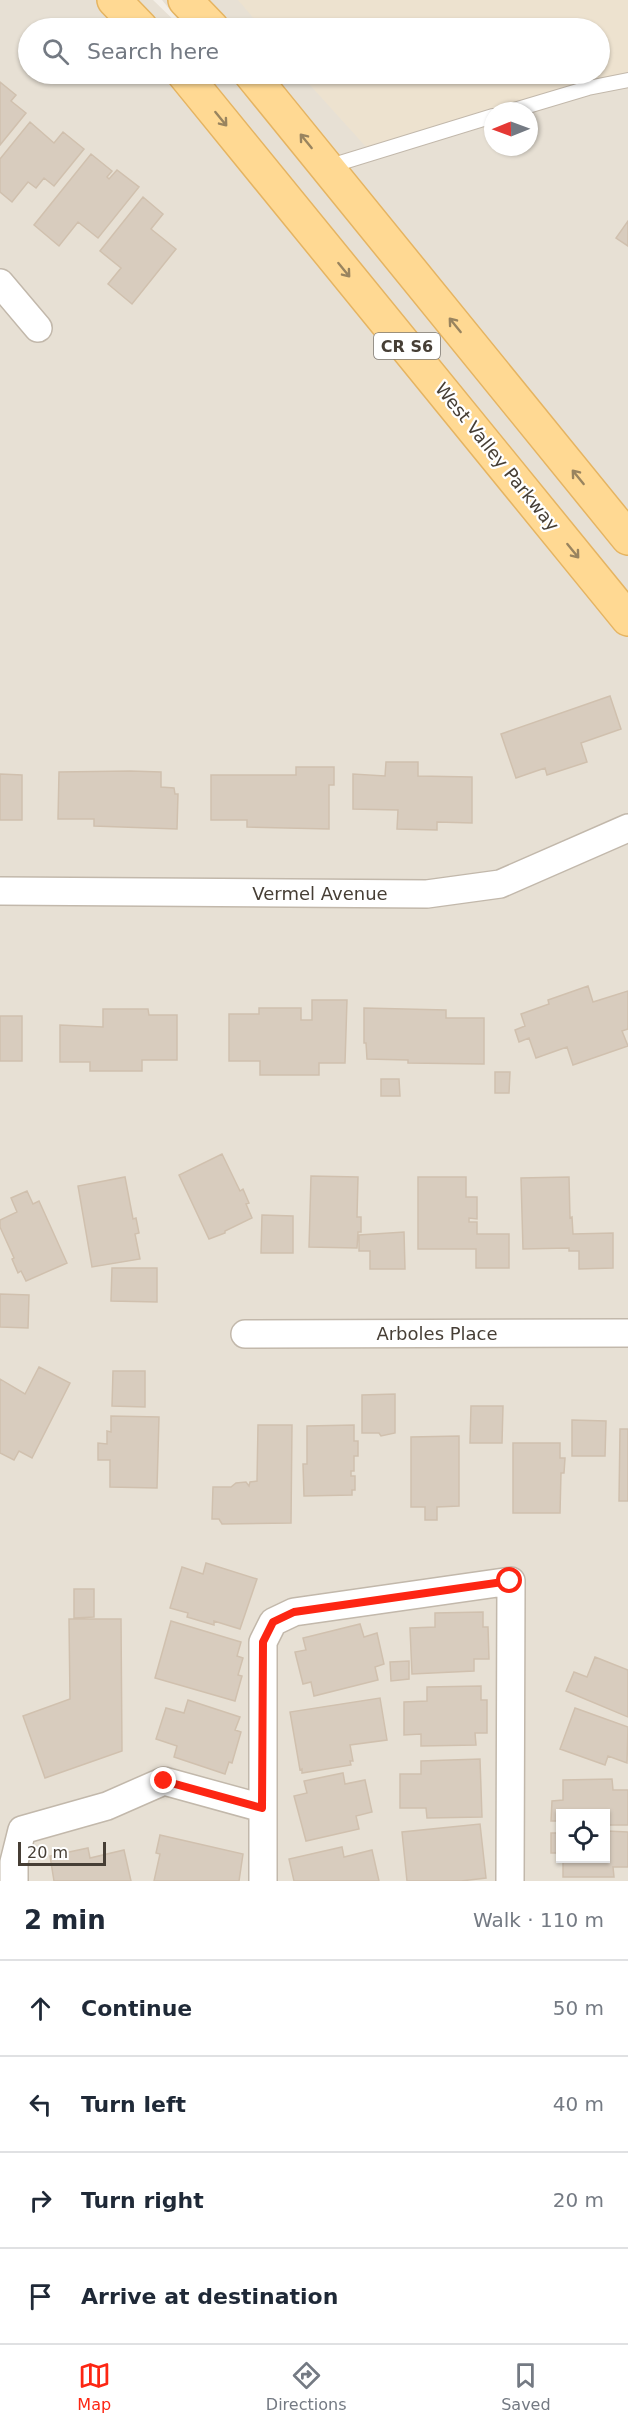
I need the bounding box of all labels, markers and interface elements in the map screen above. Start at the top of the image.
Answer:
search box [18,18,610,84]
icon: search [39,35,72,68]
text: Search here [87,39,219,64]
north arrow [484,102,538,156]
one-way arrow [214,110,227,126]
one-way arrow [299,133,312,149]
one-way arrow [338,261,351,277]
one-way arrow [449,317,462,333]
road number: CR S6 [374,333,440,359]
street label: West Valley Parkway [431,378,564,535]
one-way arrow [572,469,585,485]
one-way arrow [567,543,580,559]
street label: Vermel Avenue [252,883,388,904]
street label: Arboles Place [376,1323,498,1344]
route start [496,1567,522,1593]
route end [150,1767,176,1793]
map controls [556,1809,610,1863]
button: locate [556,1809,610,1863]
scale bar [18,1839,106,1866]
text: 20 m [27,1843,68,1862]
text: 2 min [24,1905,106,1935]
text: Walk · 110 m [473,1908,604,1932]
icon: ahead [24,1992,57,2025]
text: Continue [81,1996,192,2021]
text: 50 m [553,1996,604,2020]
icon: left [24,2088,57,2121]
text: Turn left [81,2092,186,2117]
text: 40 m [553,2092,604,2116]
icon: right [24,2184,57,2217]
text: Turn right [81,2188,204,2213]
text: 20 m [553,2188,604,2212]
icon: arrive [24,2280,57,2313]
text: Arrive at destination [81,2284,338,2309]
tab: Map [77,2359,111,2414]
tab: Directions [266,2359,346,2414]
tab: Saved [501,2359,551,2414]

